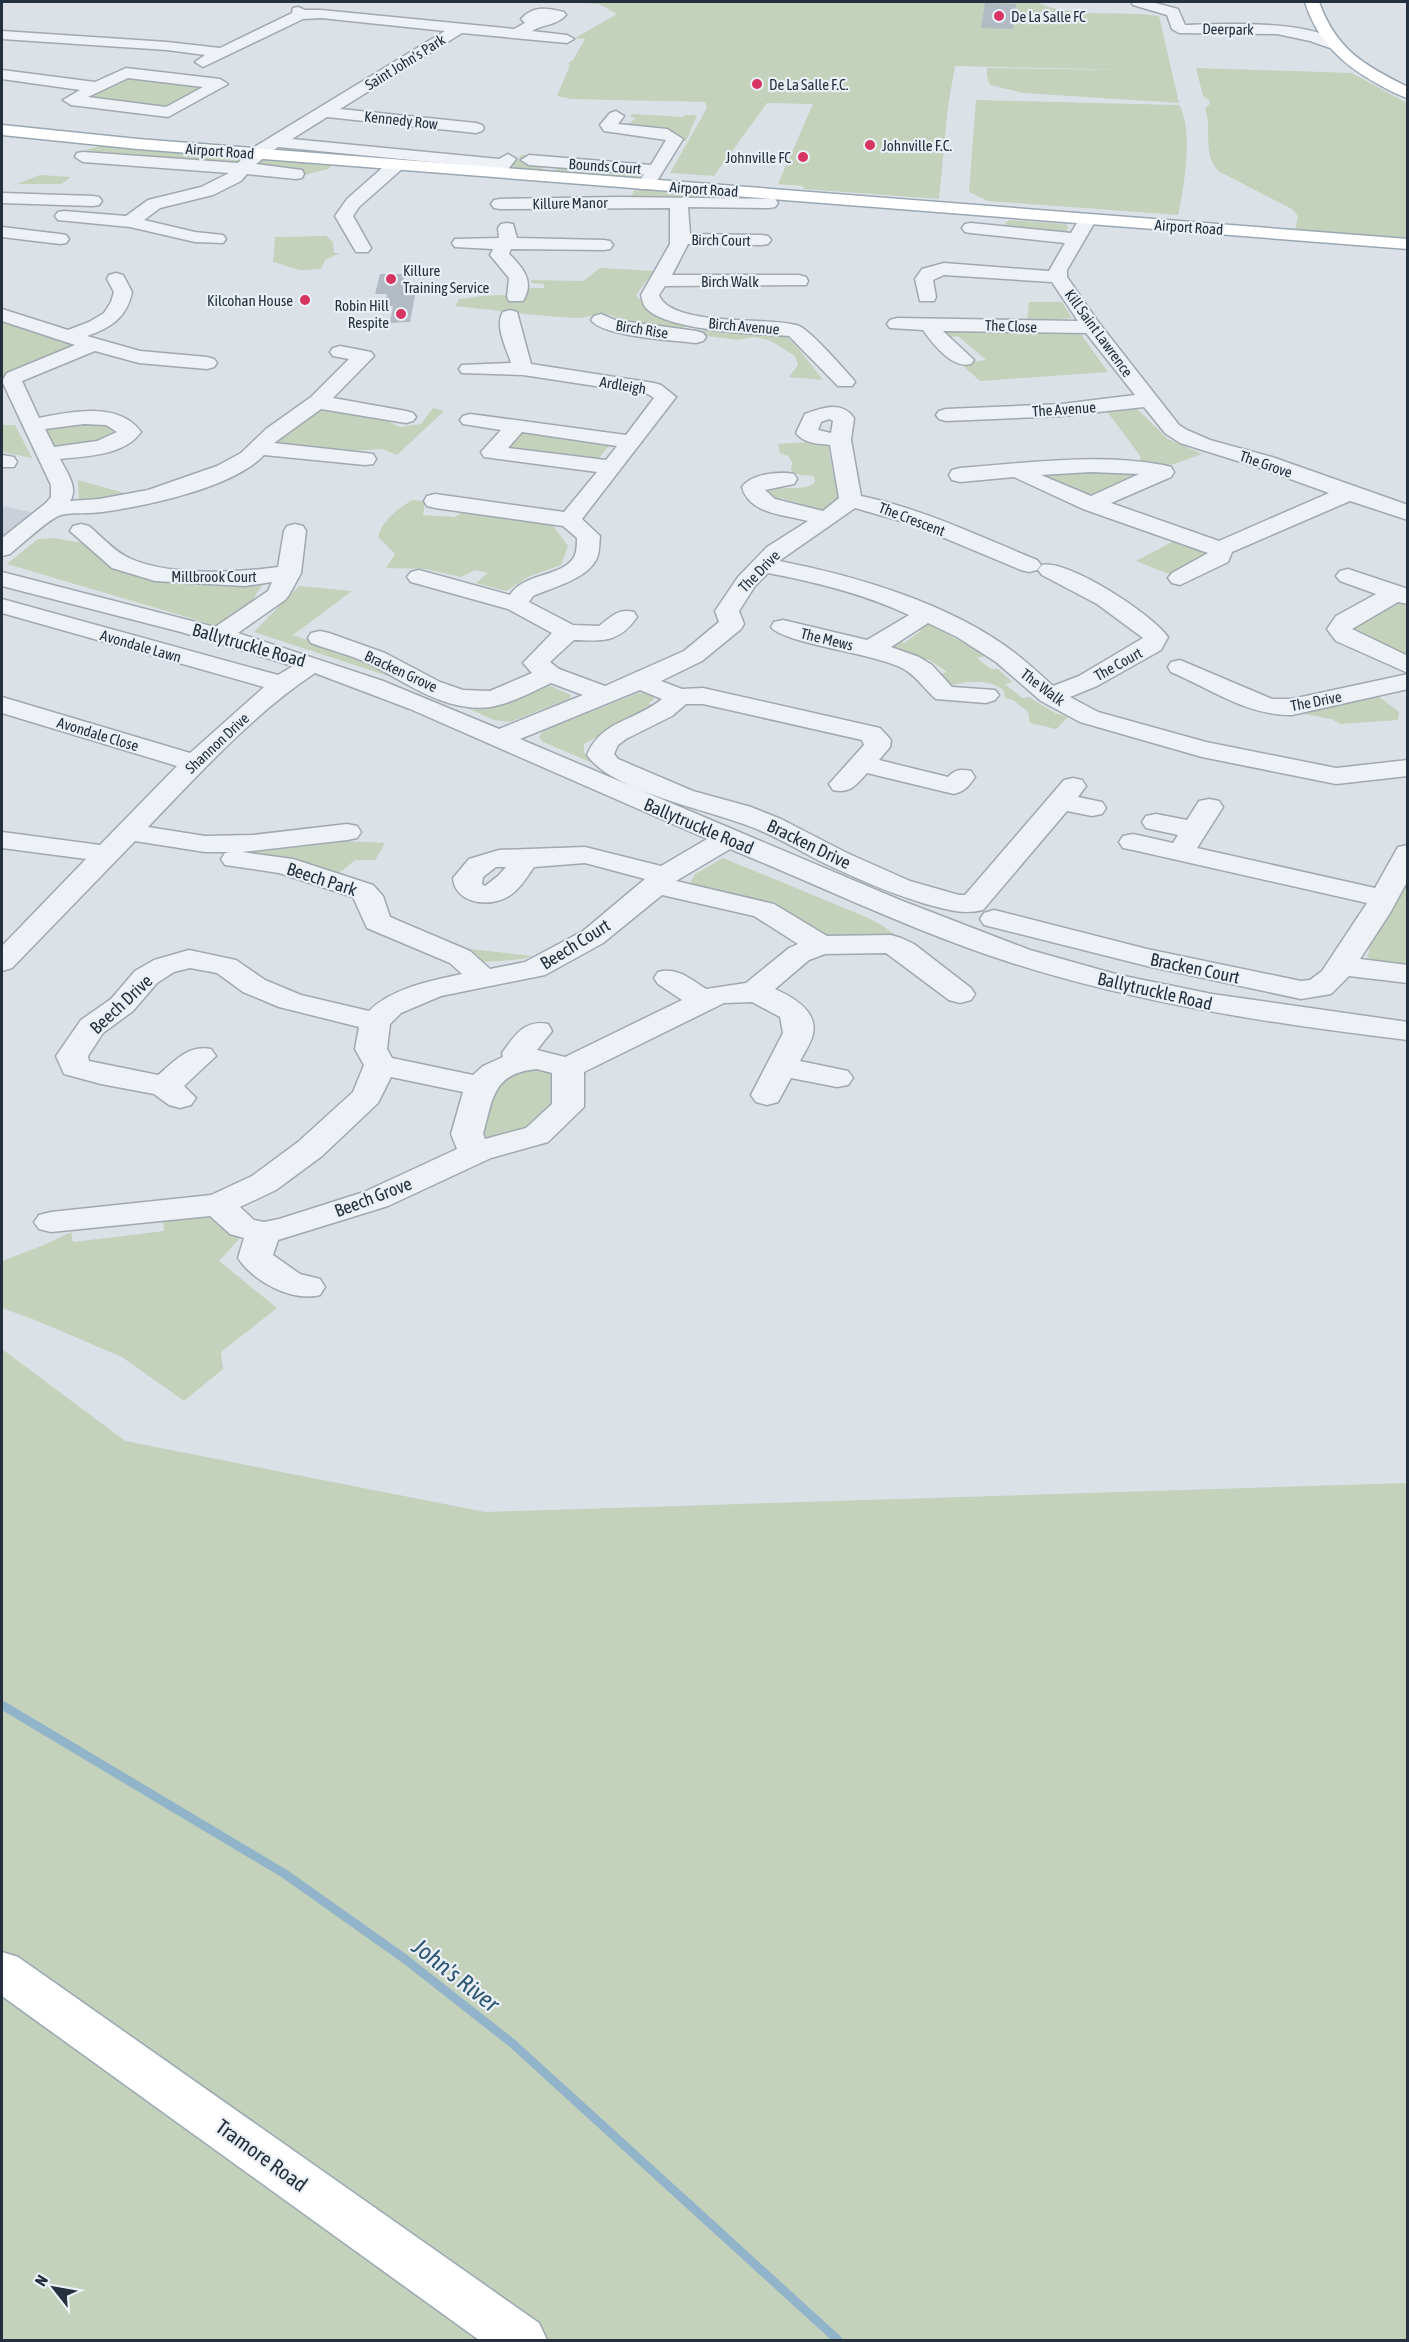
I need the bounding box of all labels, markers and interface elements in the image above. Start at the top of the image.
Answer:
place label: De La Salle FC [1011,8,1086,25]
marker: De La Salle FC [992,9,1006,23]
street label: Deerpark [1202,20,1254,38]
street label: Saint John's Park [362,30,449,93]
place label: De La Salle F.C. [769,76,849,93]
marker: De La Salle F.C. [750,77,764,91]
street label: Kennedy Row [363,108,439,132]
place label: Johnville F.C. [882,137,952,154]
marker: Johnville F.C. [863,138,877,152]
street label: Airport Road [185,140,255,162]
place label: Johnville FC [726,149,791,166]
marker: Johnville FC [796,150,810,164]
street label: Bounds Court [568,155,642,177]
street label: Airport Road [669,178,739,200]
street label: Killure Manor [532,194,608,212]
street label: Airport Road [1154,216,1224,238]
street label: Birch Court [691,231,751,249]
place label: Killure Training Service [403,262,489,296]
marker: Killure Training Service [384,272,398,286]
street label: Birch Walk [701,273,759,290]
street label: Kill Saint Lawrence [1062,286,1136,380]
place label: Kilcohan House [207,292,293,309]
marker: Kilcohan House [298,293,312,307]
place label: Robin Hill Respite [334,297,389,331]
marker: Robin Hill Respite [394,307,408,321]
street label: Birch Avenue [708,314,780,338]
street label: Birch Rise [615,316,670,342]
street label: The Close [985,317,1038,335]
street label: Ardleigh [599,373,647,397]
street label: The Avenue [1032,398,1097,420]
street label: The Grove [1237,447,1295,481]
street label: The Crescent [876,499,948,539]
street label: The Drive [735,546,783,595]
street label: Millbrook Court [171,568,257,585]
street label: Ballytruckle Road [190,619,308,671]
street label: The Mews [799,624,855,654]
street label: Avondale Lawn [99,626,183,666]
street label: The Court [1091,644,1145,684]
street label: Bracken Grove [362,647,440,695]
street label: The Walk [1018,665,1069,709]
street label: The Drive [1289,688,1343,714]
street label: Shannon Drive [182,709,252,777]
street label: Avondale Close [55,714,141,754]
street label: Ballytruckle Road [641,793,757,859]
street label: Bracken Drive [764,815,854,873]
street label: Beech Park [284,858,360,900]
street label: Beech Court [536,914,614,974]
street label: Bracken Court [1148,948,1242,988]
street label: Ballytruckle Road [1096,968,1214,1014]
street label: Beech Drive [85,970,157,1038]
street label: Beech Grove [331,1173,415,1221]
water label: John's River [406,1932,505,2018]
street label: Tramore Road [212,2114,312,2196]
north arrow [24,2258,84,2318]
text: N [31,2272,51,2289]

